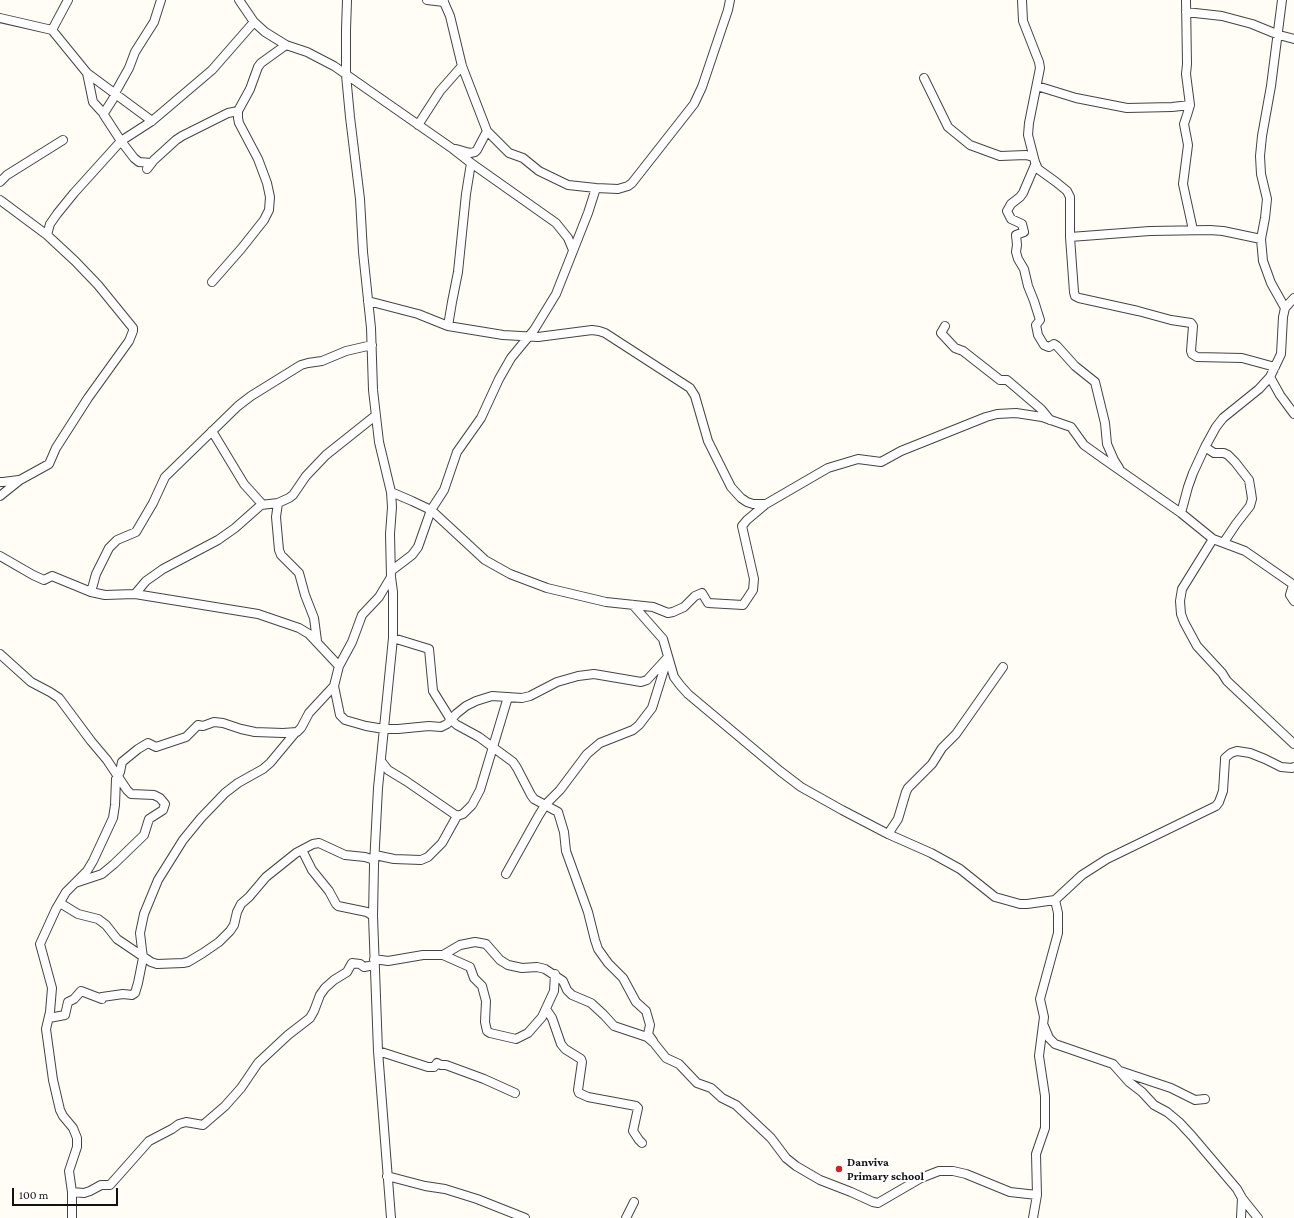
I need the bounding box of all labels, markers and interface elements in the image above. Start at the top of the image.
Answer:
place label: Danviva Primary school [847,1155,924,1183]
marker: Danviva Primary school [834,1164,844,1174]
scale bar [14,1180,120,1206]
text: 100 m [19,1188,48,1202]

